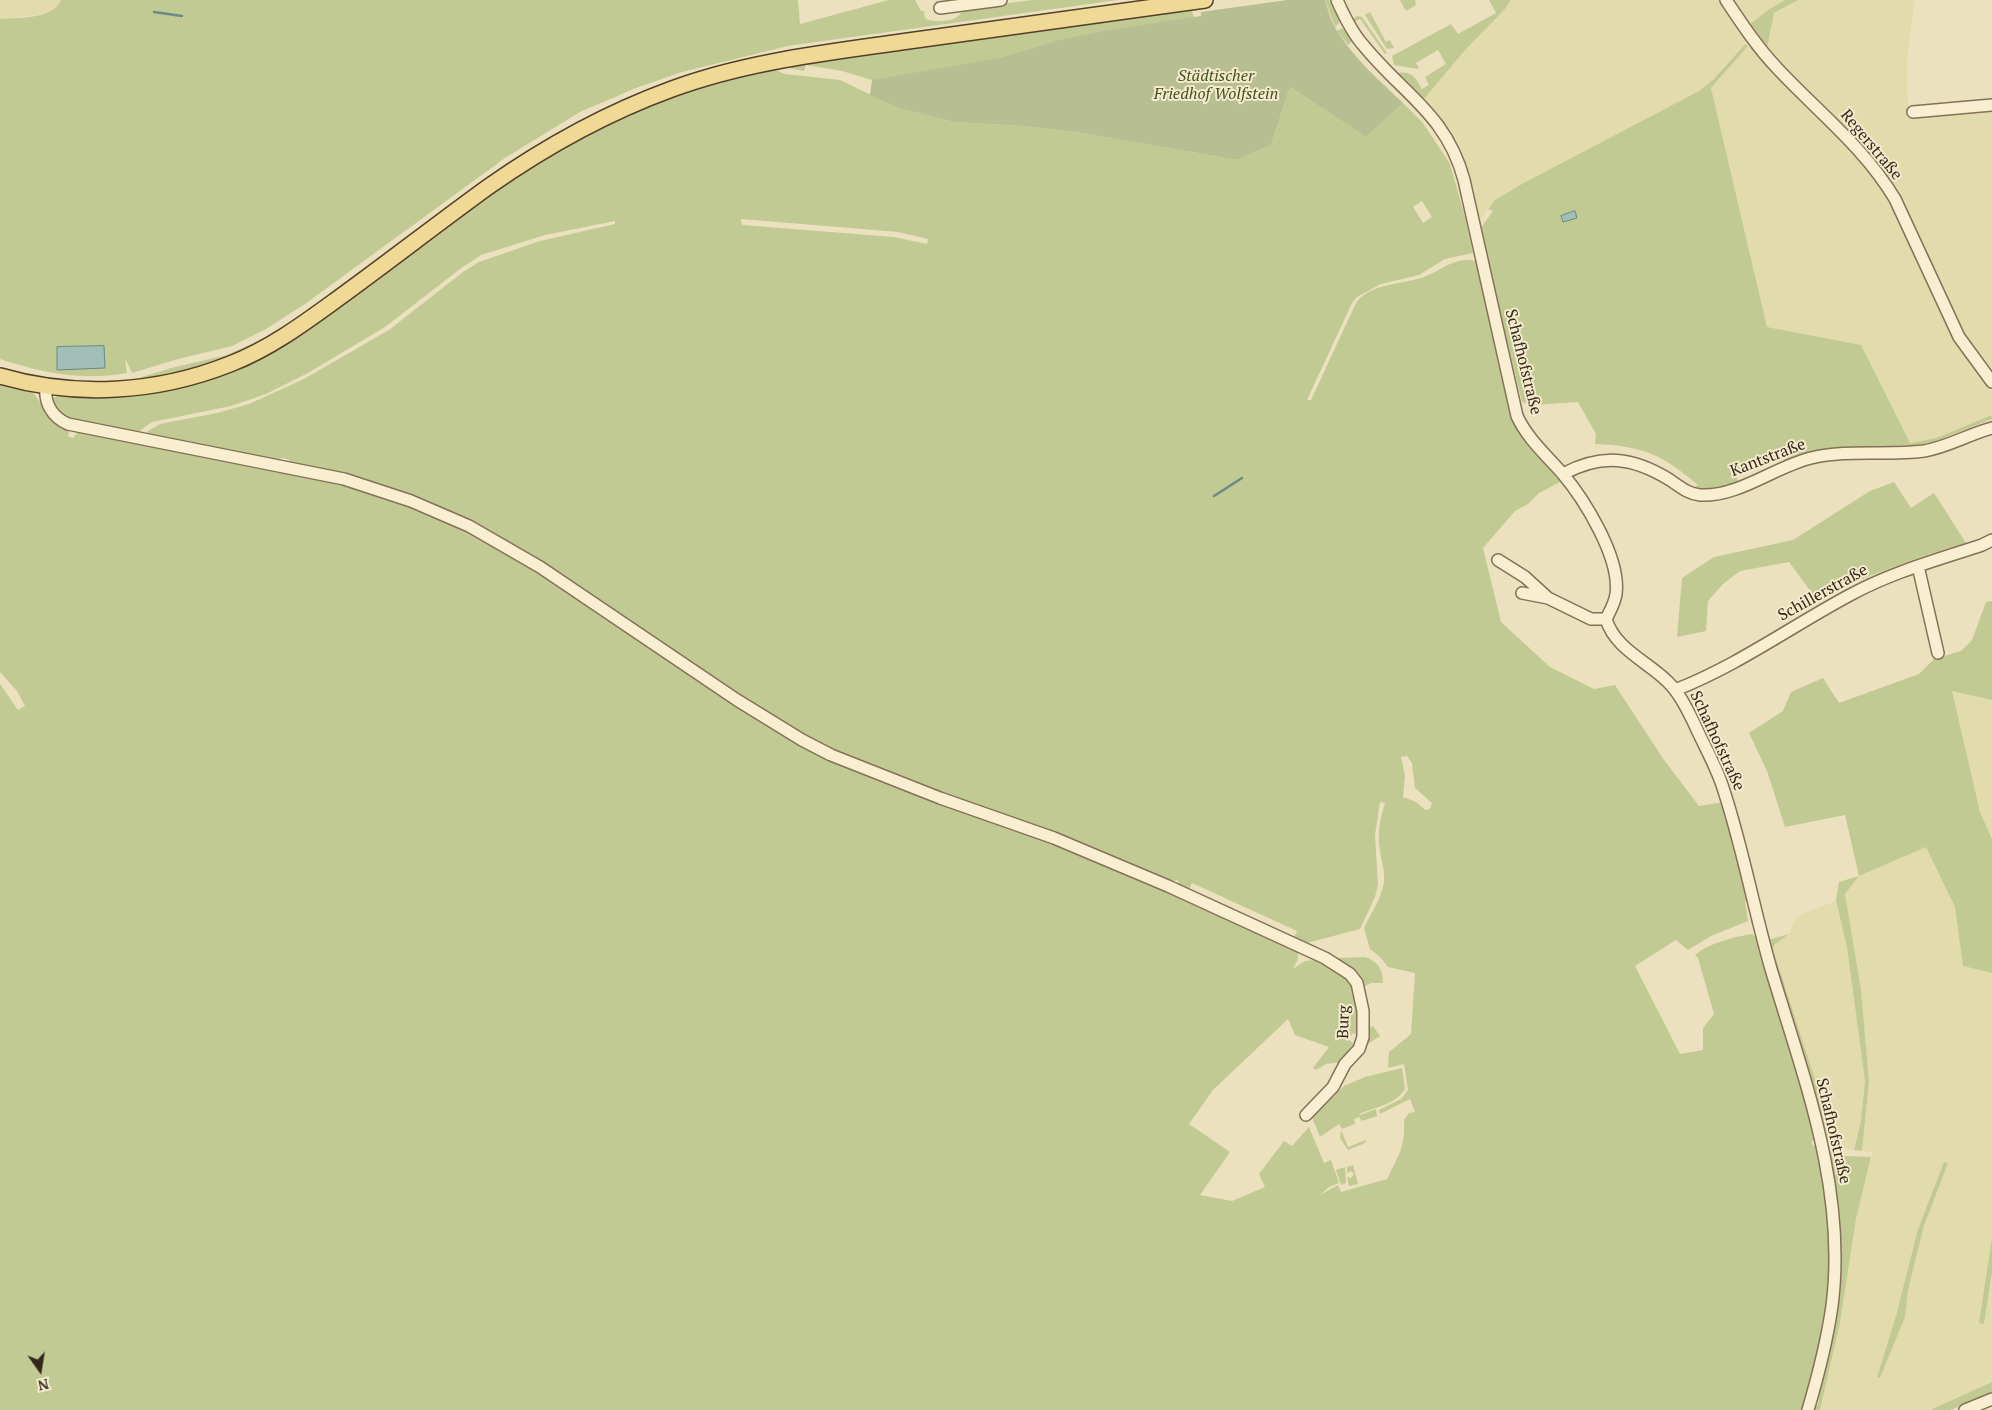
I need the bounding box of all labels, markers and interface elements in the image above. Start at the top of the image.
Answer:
park label: Städtischer Friedhof Wolfstein [1154,66,1278,104]
street label: Regerstraße [1836,106,1906,184]
street label: Schafhofstraße [1501,307,1545,417]
street label: Kantstraße [1728,435,1808,481]
street label: Schillerstraße [1775,561,1871,625]
street label: Schafhofstraße [1685,688,1749,794]
street label: Burg [1334,1005,1354,1039]
street label: Schafhofstraße [1811,1076,1855,1186]
north arrow [15,1345,65,1395]
text: N [36,1375,51,1396]

